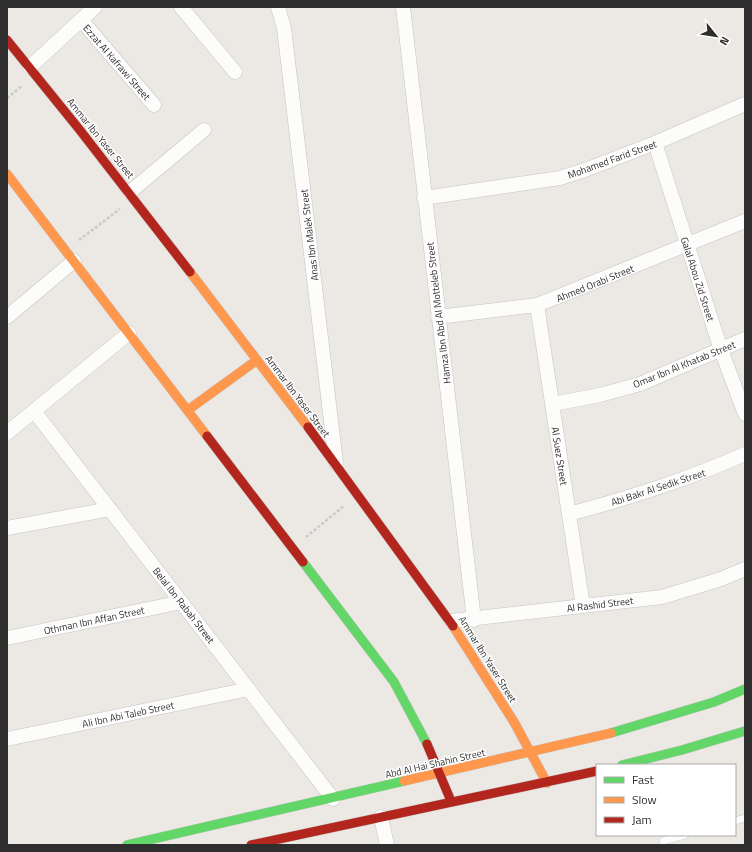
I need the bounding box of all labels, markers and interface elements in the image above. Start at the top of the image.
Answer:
north arrow [696,16,736,56]
street label: Ezzat Al Kafrawi Street [79,21,154,104]
text: N [716,34,733,48]
street label: Ammar Ibn Yaser Street [63,95,138,182]
street label: Mohamed Farid Street [566,136,659,183]
street label: Anas Ibn Malek Street [296,188,323,282]
street label: Galal Abou Zid Street [677,235,718,324]
street label: Hamza Ibn Abd Al Motteleb Street [422,241,455,385]
street label: Ahmed Orabi Street [554,261,637,306]
street label: Omar Ibn Al Khatab Street [631,337,738,392]
street label: Ammar Ibn Yaser Street [262,352,334,441]
street label: Al Suez Street [548,426,572,487]
street label: Abi Bakr Al Sedik Street [609,465,708,510]
street label: Belal Ibn Rabah Street [149,564,218,647]
street label: Al Rashid Street [566,593,635,616]
street label: Othman Ibn Affan Street [42,602,146,638]
street label: Ammar Ibn Yaser Street [455,613,521,706]
street label: Ali Ibn Abi Taleb Street [81,697,176,732]
street label: Abd Al Hai Shahin Street [384,745,487,782]
legend [596,764,736,836]
text: Fast [632,770,655,789]
text: Slow [632,790,657,809]
text: Jam [632,810,652,829]

